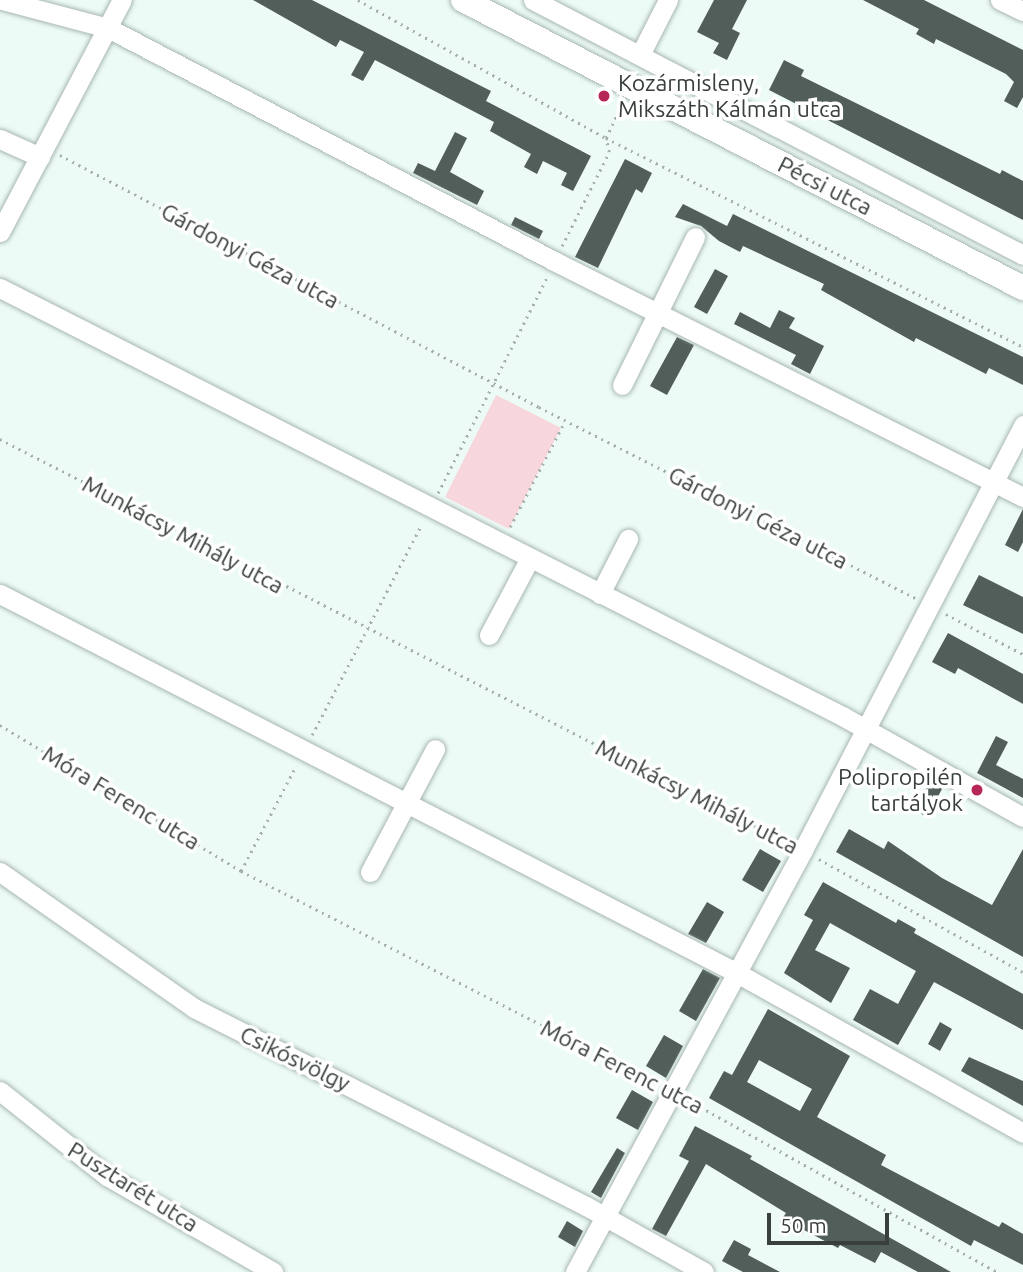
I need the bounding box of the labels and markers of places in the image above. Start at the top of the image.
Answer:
place label: Kozármisleny, Mikszáth Kálmán utca [618,69,841,123]
marker: Kozármisleny, Mikszáth Kálmán utca [596,88,612,104]
place label: Polipropilén tartályok [838,763,963,817]
marker: Polipropilén tartályok [969,782,985,798]

